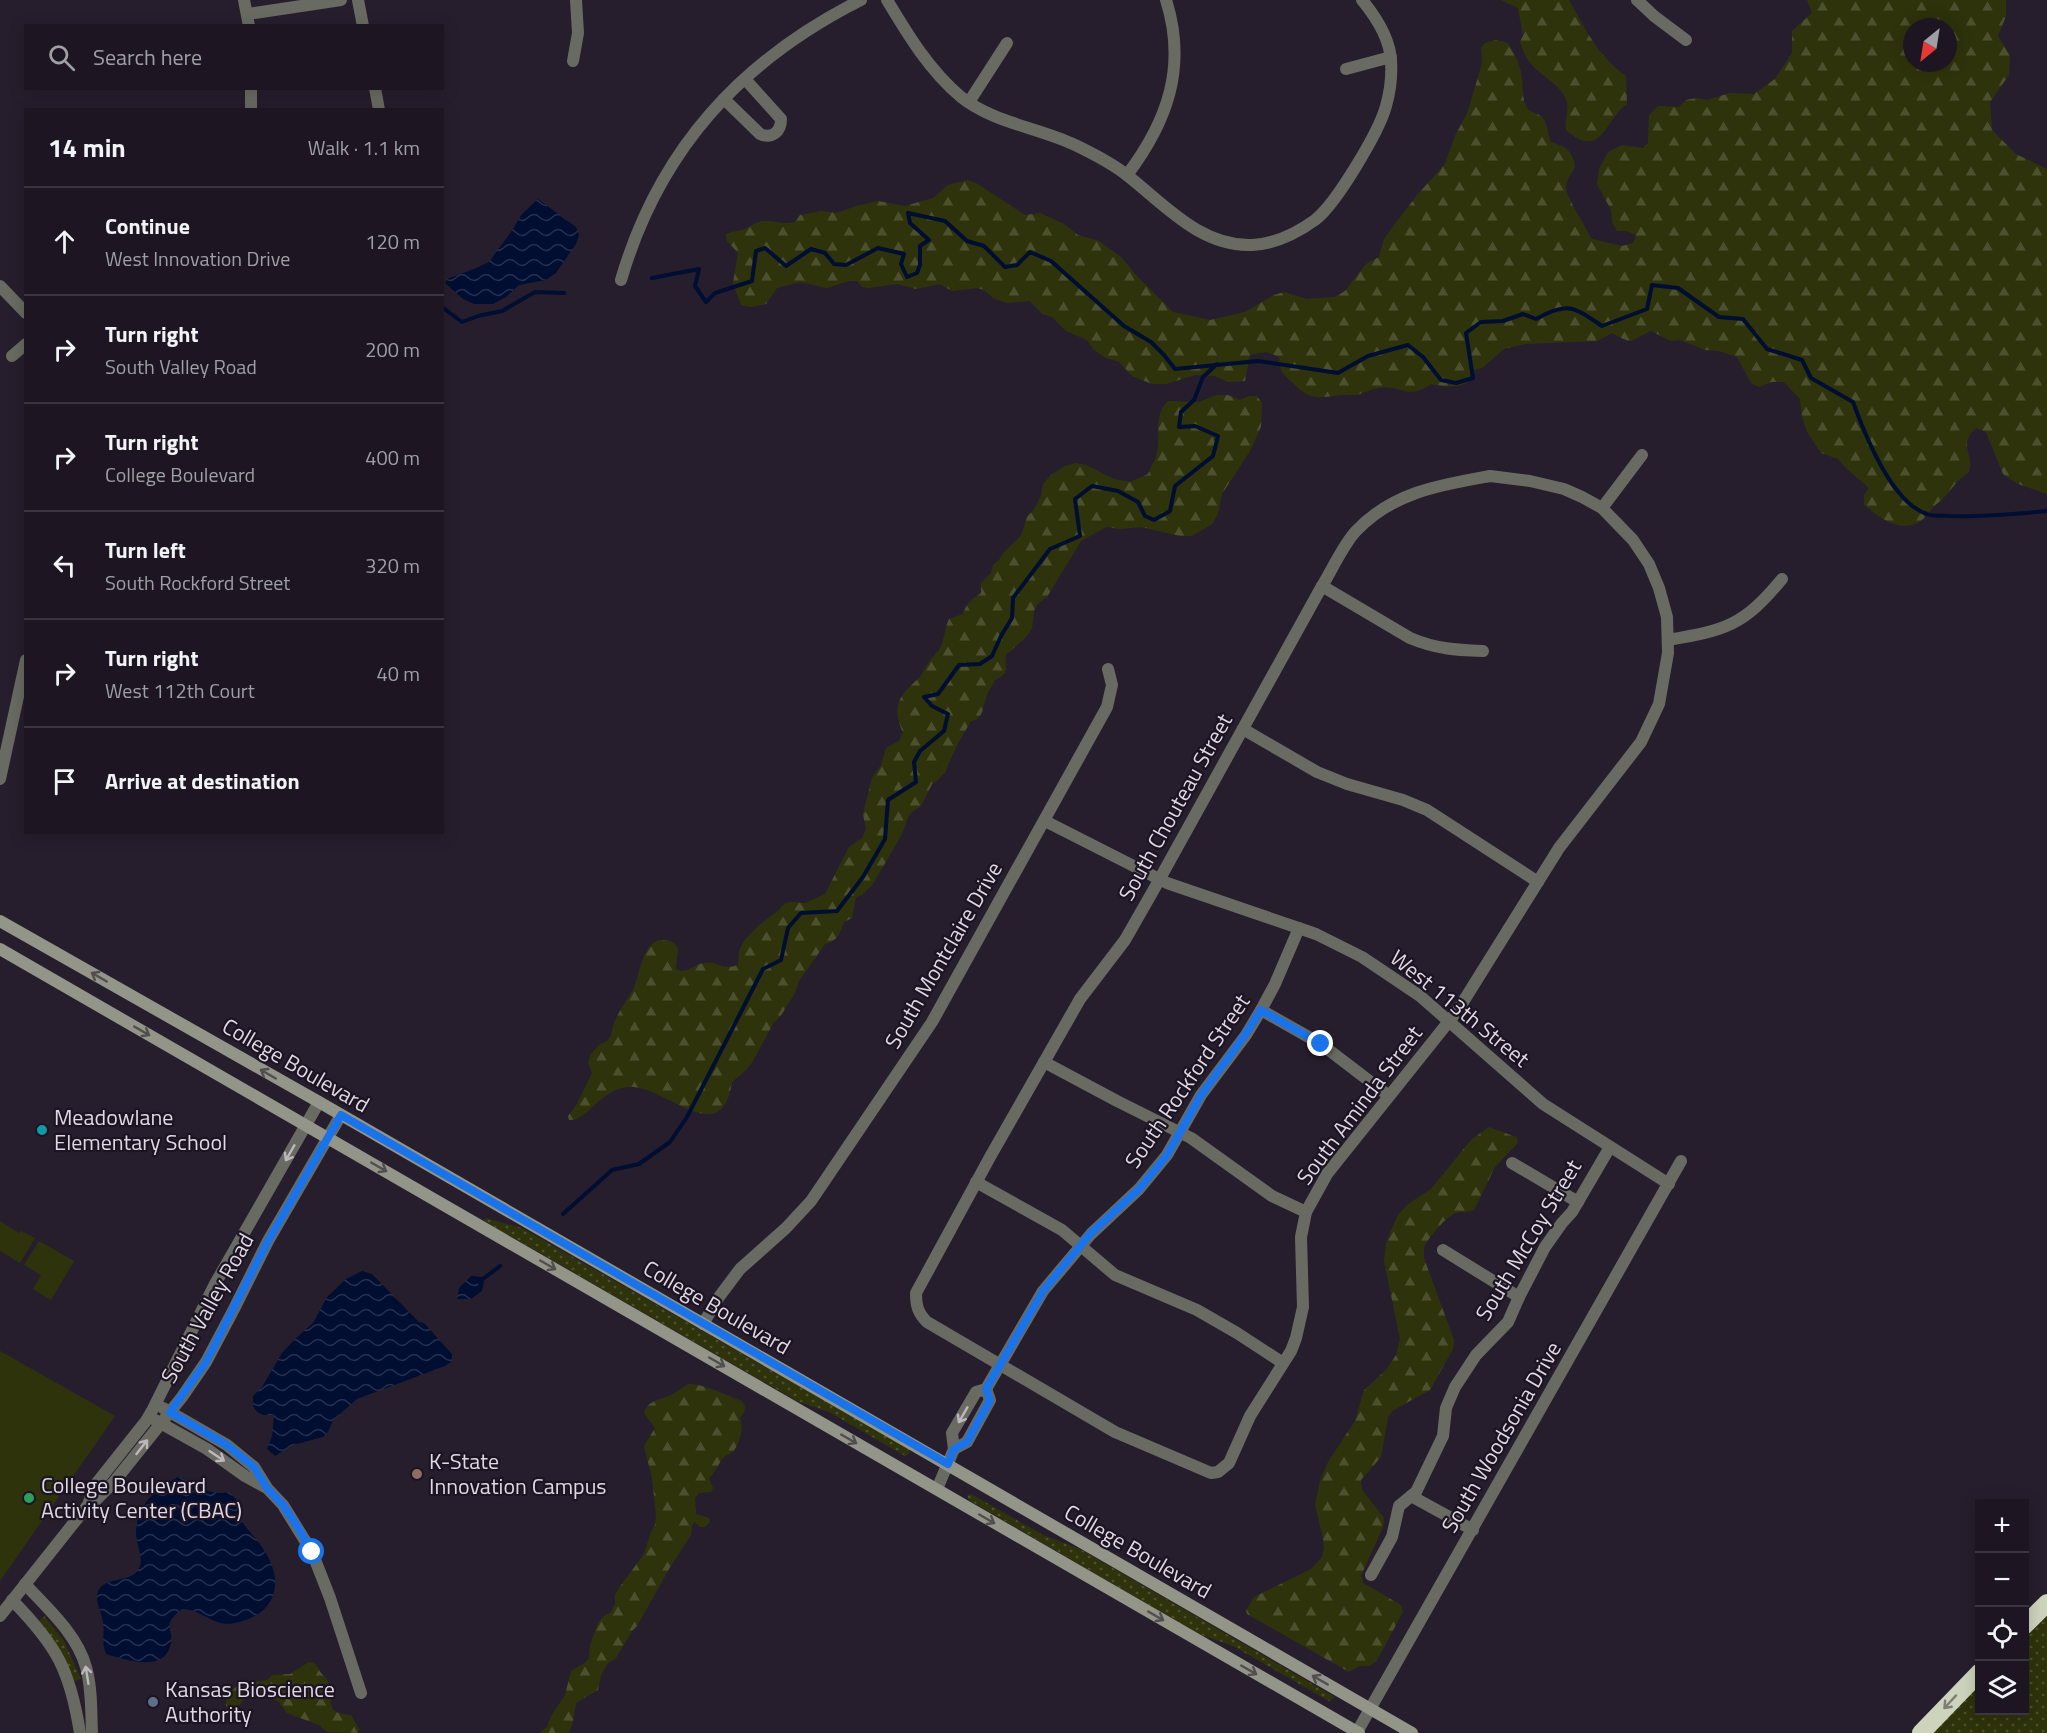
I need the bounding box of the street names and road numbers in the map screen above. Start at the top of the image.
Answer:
street label: South Chouteau Street [1109,707,1241,907]
street label: South Montclaire Drive [876,855,1010,1055]
street label: West 113th Street [1383,941,1537,1075]
street label: South Rockford Street [1116,987,1258,1175]
street label: College Boulevard [216,1009,376,1121]
street label: South Aminda Street [1288,1018,1431,1192]
street label: South McCoy Street [1466,1153,1590,1327]
street label: South Valley Road [152,1227,262,1389]
street label: College Boulevard [637,1251,797,1363]
street label: South Woodsonia Drive [1432,1335,1570,1539]
street label: College Boulevard [1058,1495,1218,1607]

